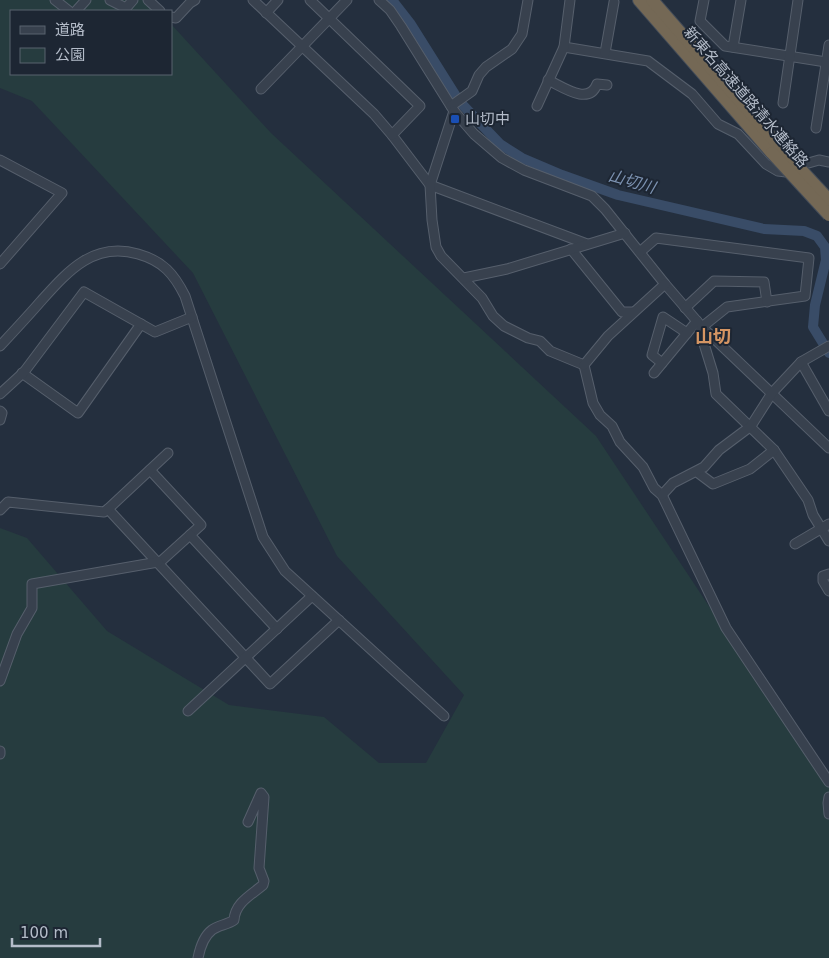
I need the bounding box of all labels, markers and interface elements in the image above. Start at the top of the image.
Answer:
legend [10,10,172,75]
text: 道路 [55,21,85,39]
street label: 新東名高速道路清水連絡路 [680,23,812,171]
text: 公園 [55,46,85,64]
place label: 山切中 [465,110,510,128]
marker: 山切中 [449,113,461,125]
water label: 山切川 [606,166,659,198]
district label: 山切 [695,326,731,347]
scale bar [12,916,100,948]
text: 100 m [20,924,68,942]

